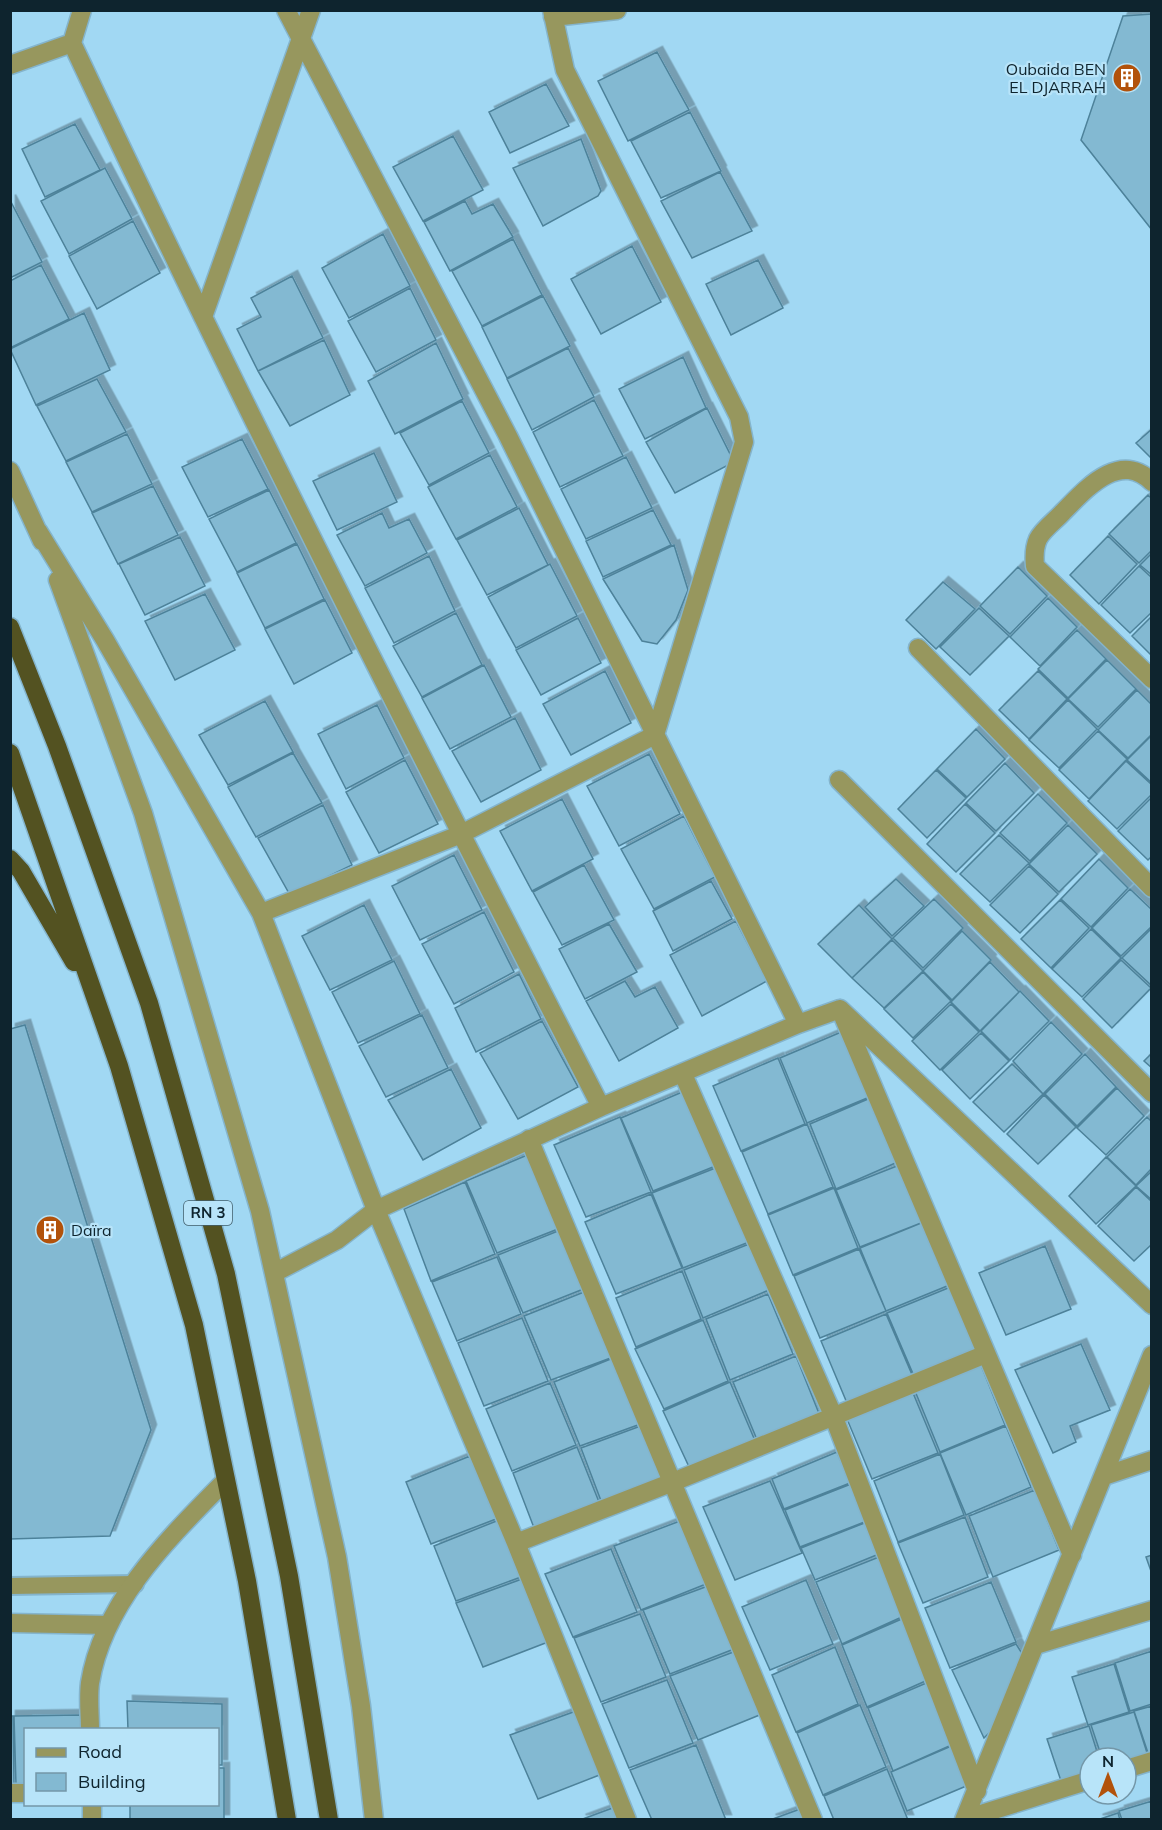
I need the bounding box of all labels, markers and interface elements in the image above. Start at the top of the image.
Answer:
place label: Oubaida BEN EL DJARRAH [1006,59,1106,97]
building icon: Oubaida BEN EL DJARRAH [1111,62,1143,94]
road number: RN 3 [184,1201,232,1225]
building icon: Daïra [34,1214,66,1246]
place label: Daïra [71,1220,112,1240]
legend [24,1728,219,1806]
text: Road [78,1740,122,1763]
north arrow [1078,1746,1138,1806]
text: N [1102,1751,1114,1771]
text: Building [78,1770,146,1793]

